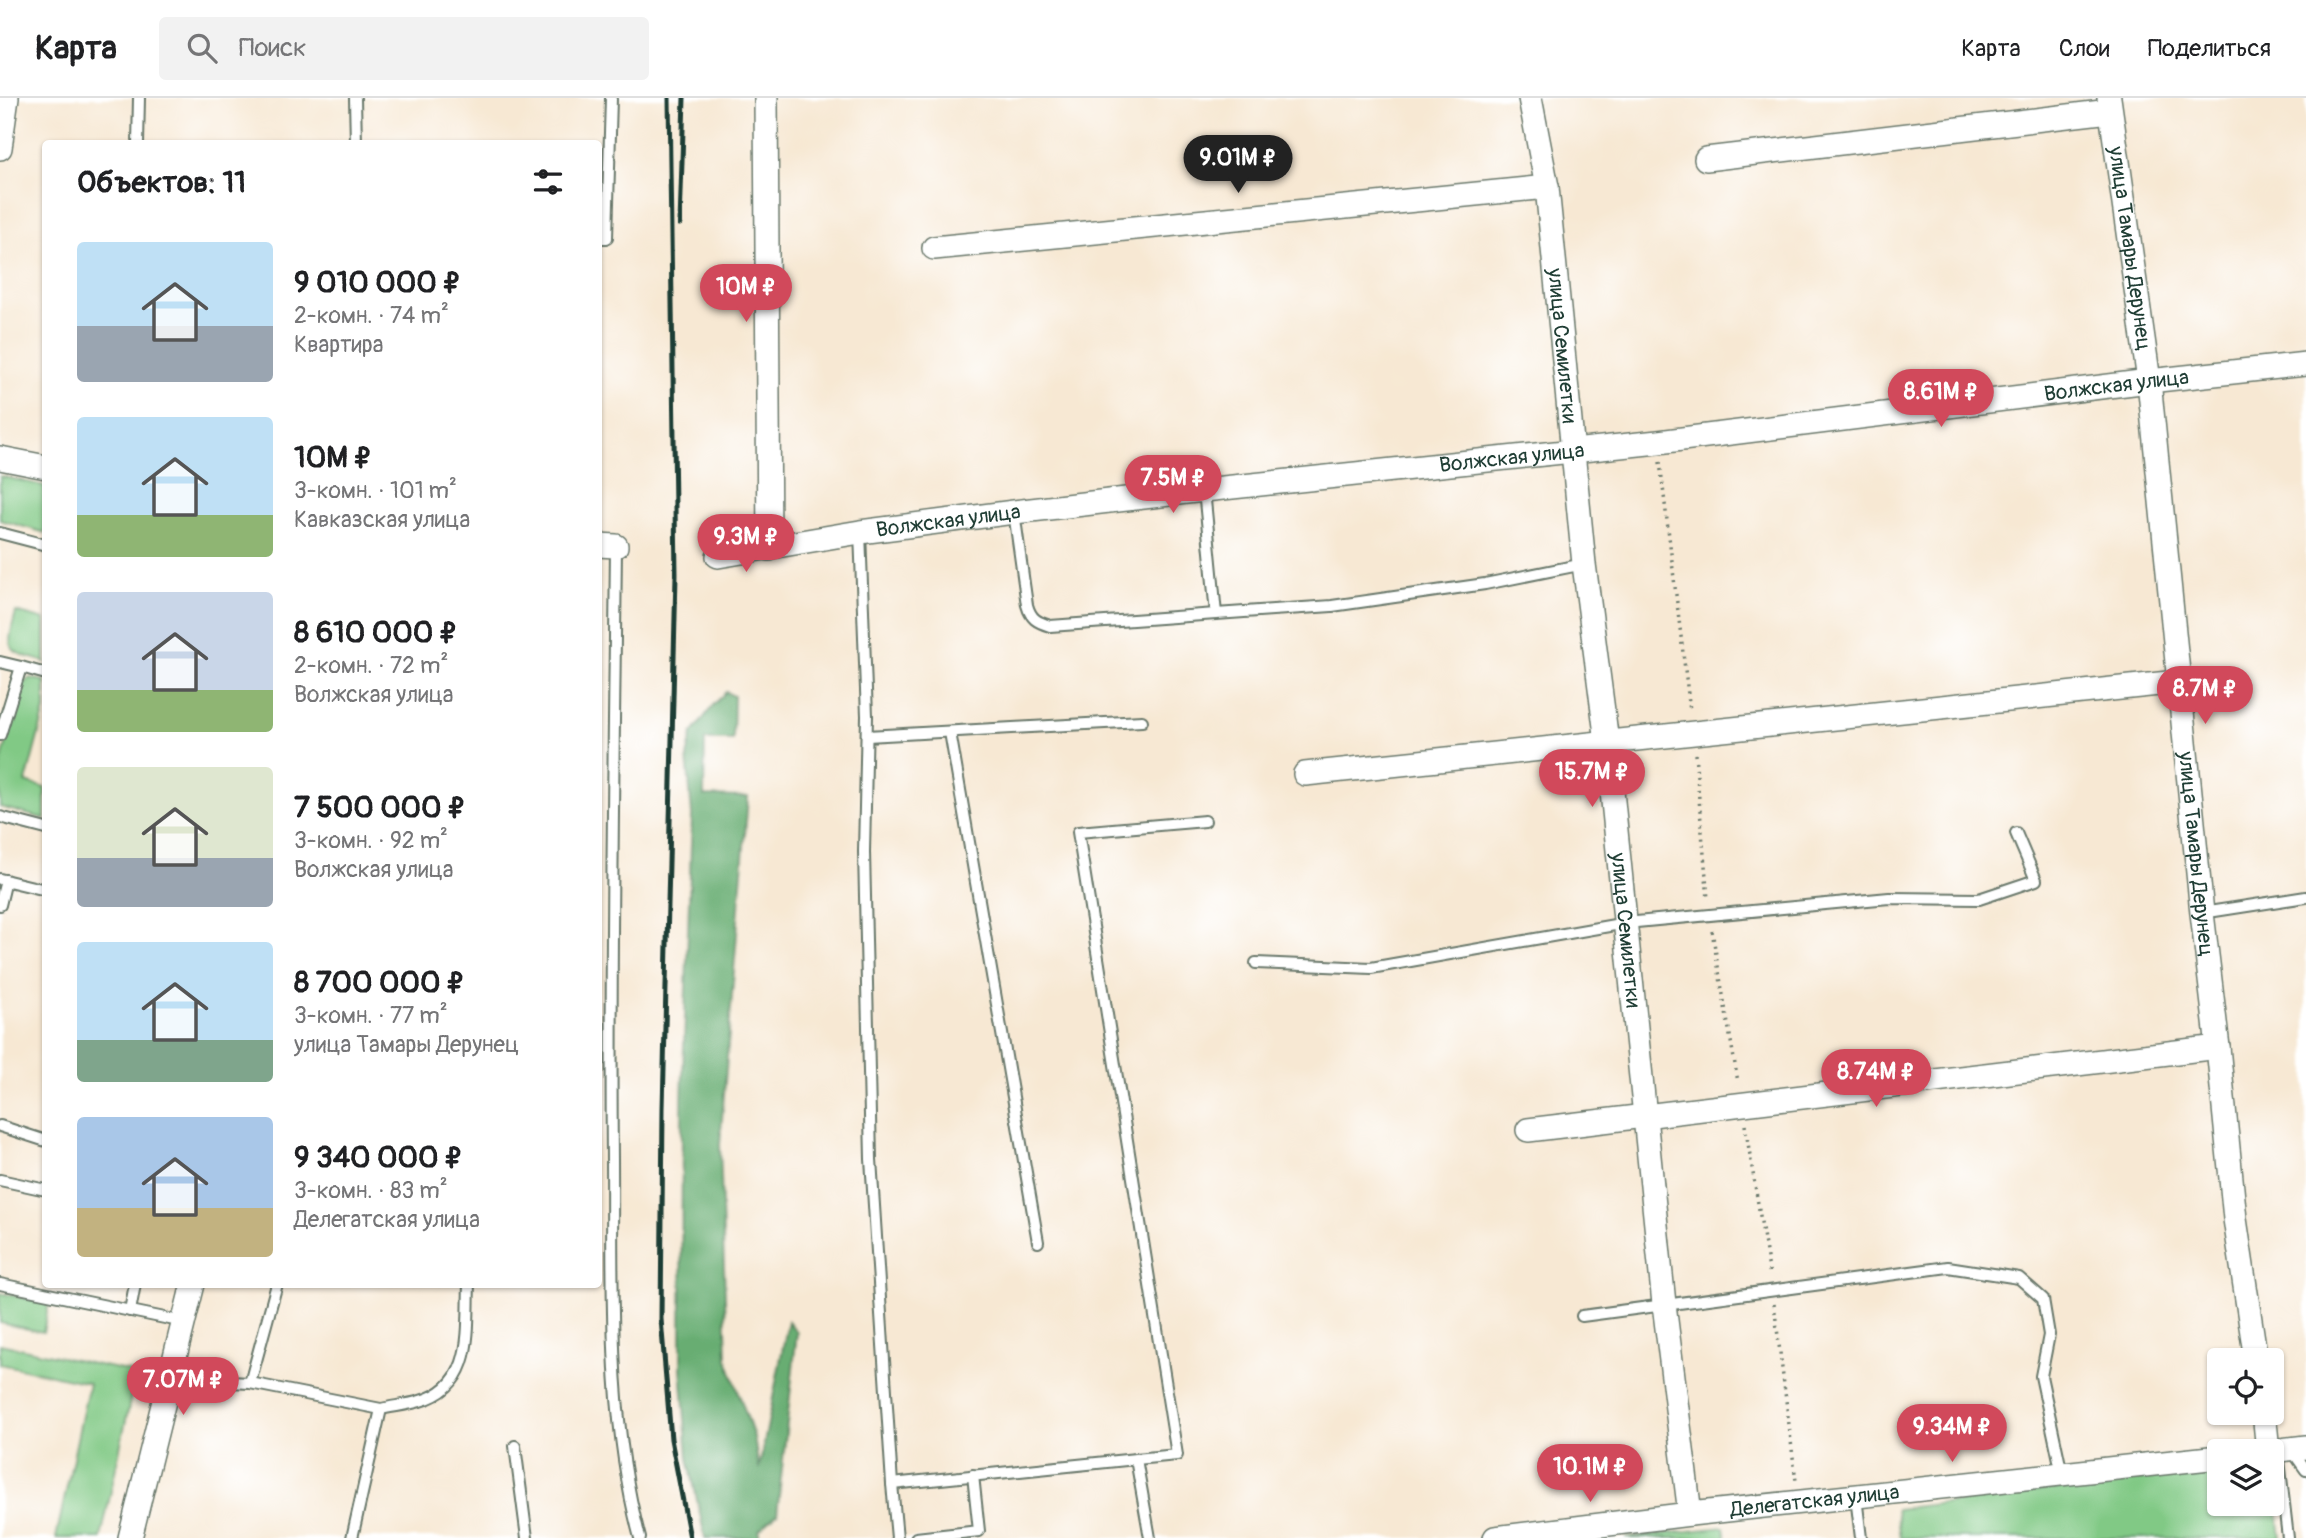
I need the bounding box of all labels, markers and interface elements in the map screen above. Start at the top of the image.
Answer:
search box [159,17,649,80]
text: Карта [35,28,117,69]
icon: search [183,29,221,67]
text: Поиск [239,32,307,64]
text: Карта [1961,34,2021,63]
text: Слои [2059,34,2110,63]
text: Поделиться [2148,34,2271,63]
pin: 9.01M ₽ [1173,136,1303,195]
text: 9.01M ₽ [1200,143,1276,172]
street label: улица Тамары Дерунец [2102,144,2158,352]
icon: filters [529,163,567,201]
text: Объектов: 11 [77,164,246,201]
text: 9 010 000 ₽ [294,264,461,301]
pin: 10M ₽ [697,264,795,324]
street label: улица Семилетки [1541,266,1583,424]
icon: home [133,270,217,354]
text: 10M ₽ [716,272,776,301]
text: 2-комн. · 74 m² [294,301,449,330]
text: Квартира [294,330,383,359]
street label: Волжская улица [2042,364,2190,408]
pin: 8.61M ₽ [1876,370,2006,429]
text: 8.61M ₽ [1904,377,1978,406]
street label: Волжская улица [1438,437,1586,479]
text: 10M ₽ [294,439,372,476]
icon: home [133,445,217,529]
pin: 7.5M ₽ [1116,456,1230,515]
text: 7.5M ₽ [1140,463,1206,492]
text: 3-комн. · 101 m² [294,476,457,505]
street label: Волжская улица [874,498,1022,544]
text: Кавказская улица [294,505,470,534]
pin: 9.3M ₽ [689,514,803,574]
text: 9.3M ₽ [713,522,779,551]
text: 8 610 000 ₽ [294,614,458,651]
icon: home [133,620,217,704]
text: 2-комн. · 72 m² [294,651,448,680]
pin: 8.7M ₽ [2148,666,2262,726]
text: 8.7M ₽ [2173,674,2237,703]
text: Волжская улица [294,680,454,709]
street label: улица Тамары Дерунец [2172,749,2220,958]
pin: 15.7M ₽ [1527,750,1657,809]
text: 15.7M ₽ [1555,757,1629,786]
text: 7 500 000 ₽ [294,789,466,826]
icon: home [133,795,217,879]
text: 3-комн. · 92 m² [294,826,448,855]
street label: улица Семилетки [1604,850,1647,1009]
text: Волжская улица [294,855,454,884]
text: 8 700 000 ₽ [294,964,465,1001]
icon: home [133,970,217,1054]
text: 3-комн. · 77 m² [294,1001,448,1030]
text: улица Тамары Дерунец [294,1030,519,1059]
pin: 8.74M ₽ [1811,1049,1941,1109]
text: 8.74M ₽ [1837,1057,1915,1086]
text: 9 340 000 ₽ [294,1139,463,1176]
icon: home [133,1145,217,1229]
text: 3-комн. · 83 m² [294,1176,448,1205]
text: Делегатская улица [294,1205,480,1234]
map controls [2207,1348,2284,1516]
button: locate [2207,1348,2284,1425]
pin: 7.07M ₽ [118,1358,248,1417]
text: 7.07M ₽ [143,1365,223,1394]
pin: 9.34M ₽ [1887,1404,2017,1464]
text: 9.34M ₽ [1913,1412,1991,1441]
button: layers [2207,1439,2284,1516]
pin: 10.1M ₽ [1525,1444,1655,1504]
text: 10.1M ₽ [1553,1452,1627,1481]
street label: Делегатская улица [1728,1479,1901,1524]

